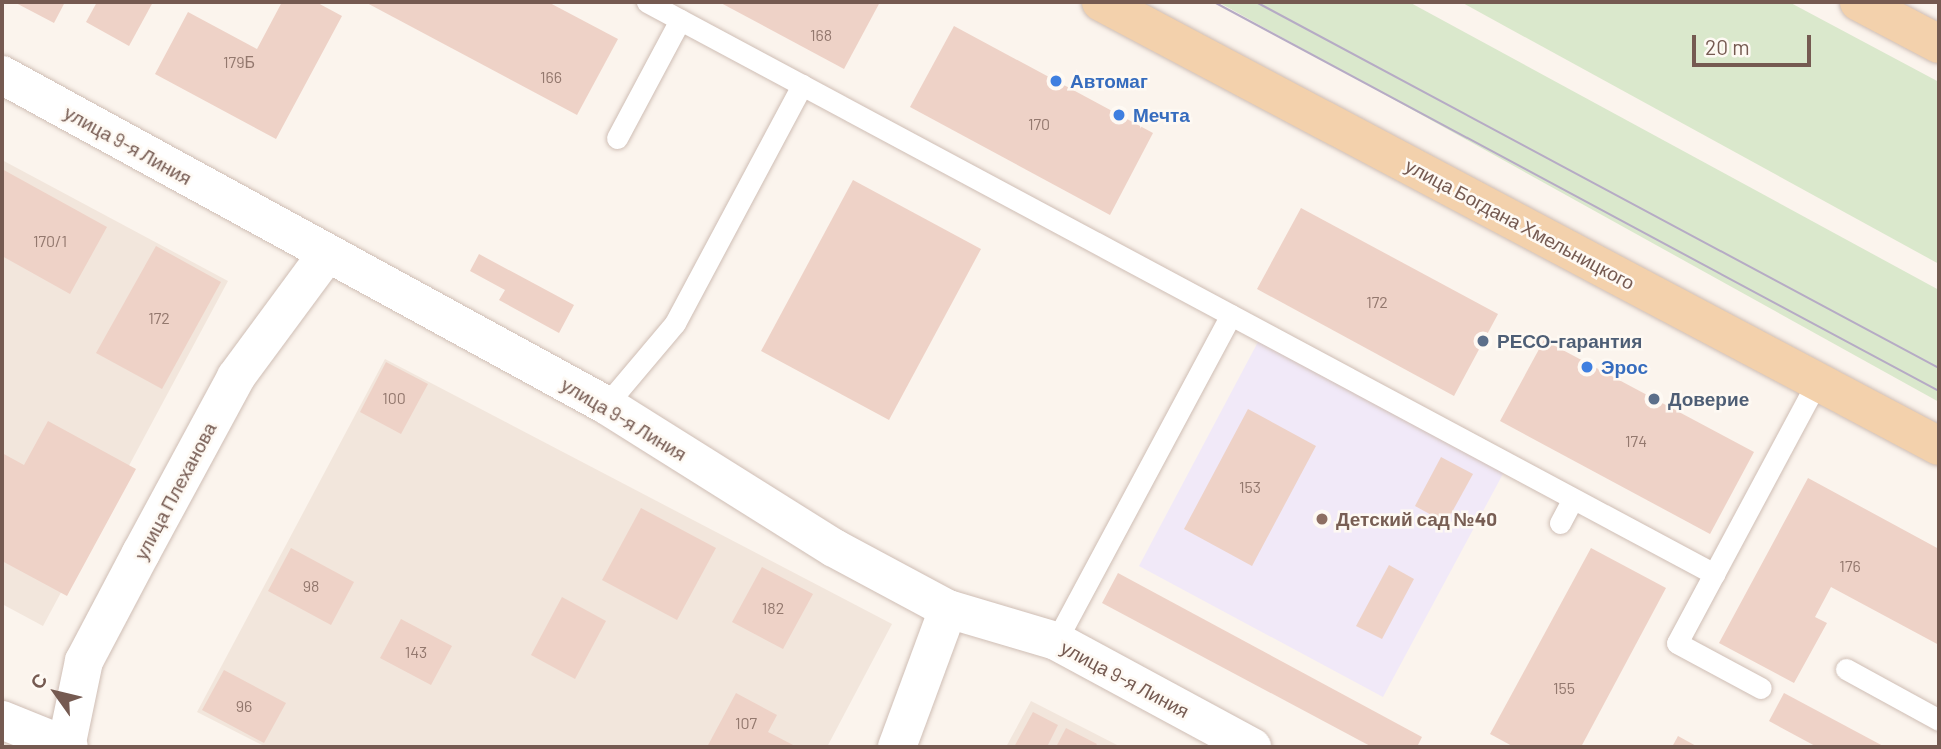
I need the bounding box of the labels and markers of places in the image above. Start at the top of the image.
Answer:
place label: Автомаг [1070,70,1148,92]
marker: Автомаг [1048,73,1064,89]
place label: Мечта [1133,104,1190,126]
marker: Мечта [1111,107,1127,123]
place label: РЕСО-гарантия [1497,330,1642,352]
marker: РЕСО-гарантия [1475,333,1491,349]
place label: Эрос [1601,356,1648,378]
marker: Эрос [1579,359,1595,375]
place label: Доверие [1668,388,1749,410]
marker: Доверие [1646,391,1662,407]
place label: Детский сад №40 [1336,508,1497,530]
marker: Детский сад №40 [1314,511,1330,527]

